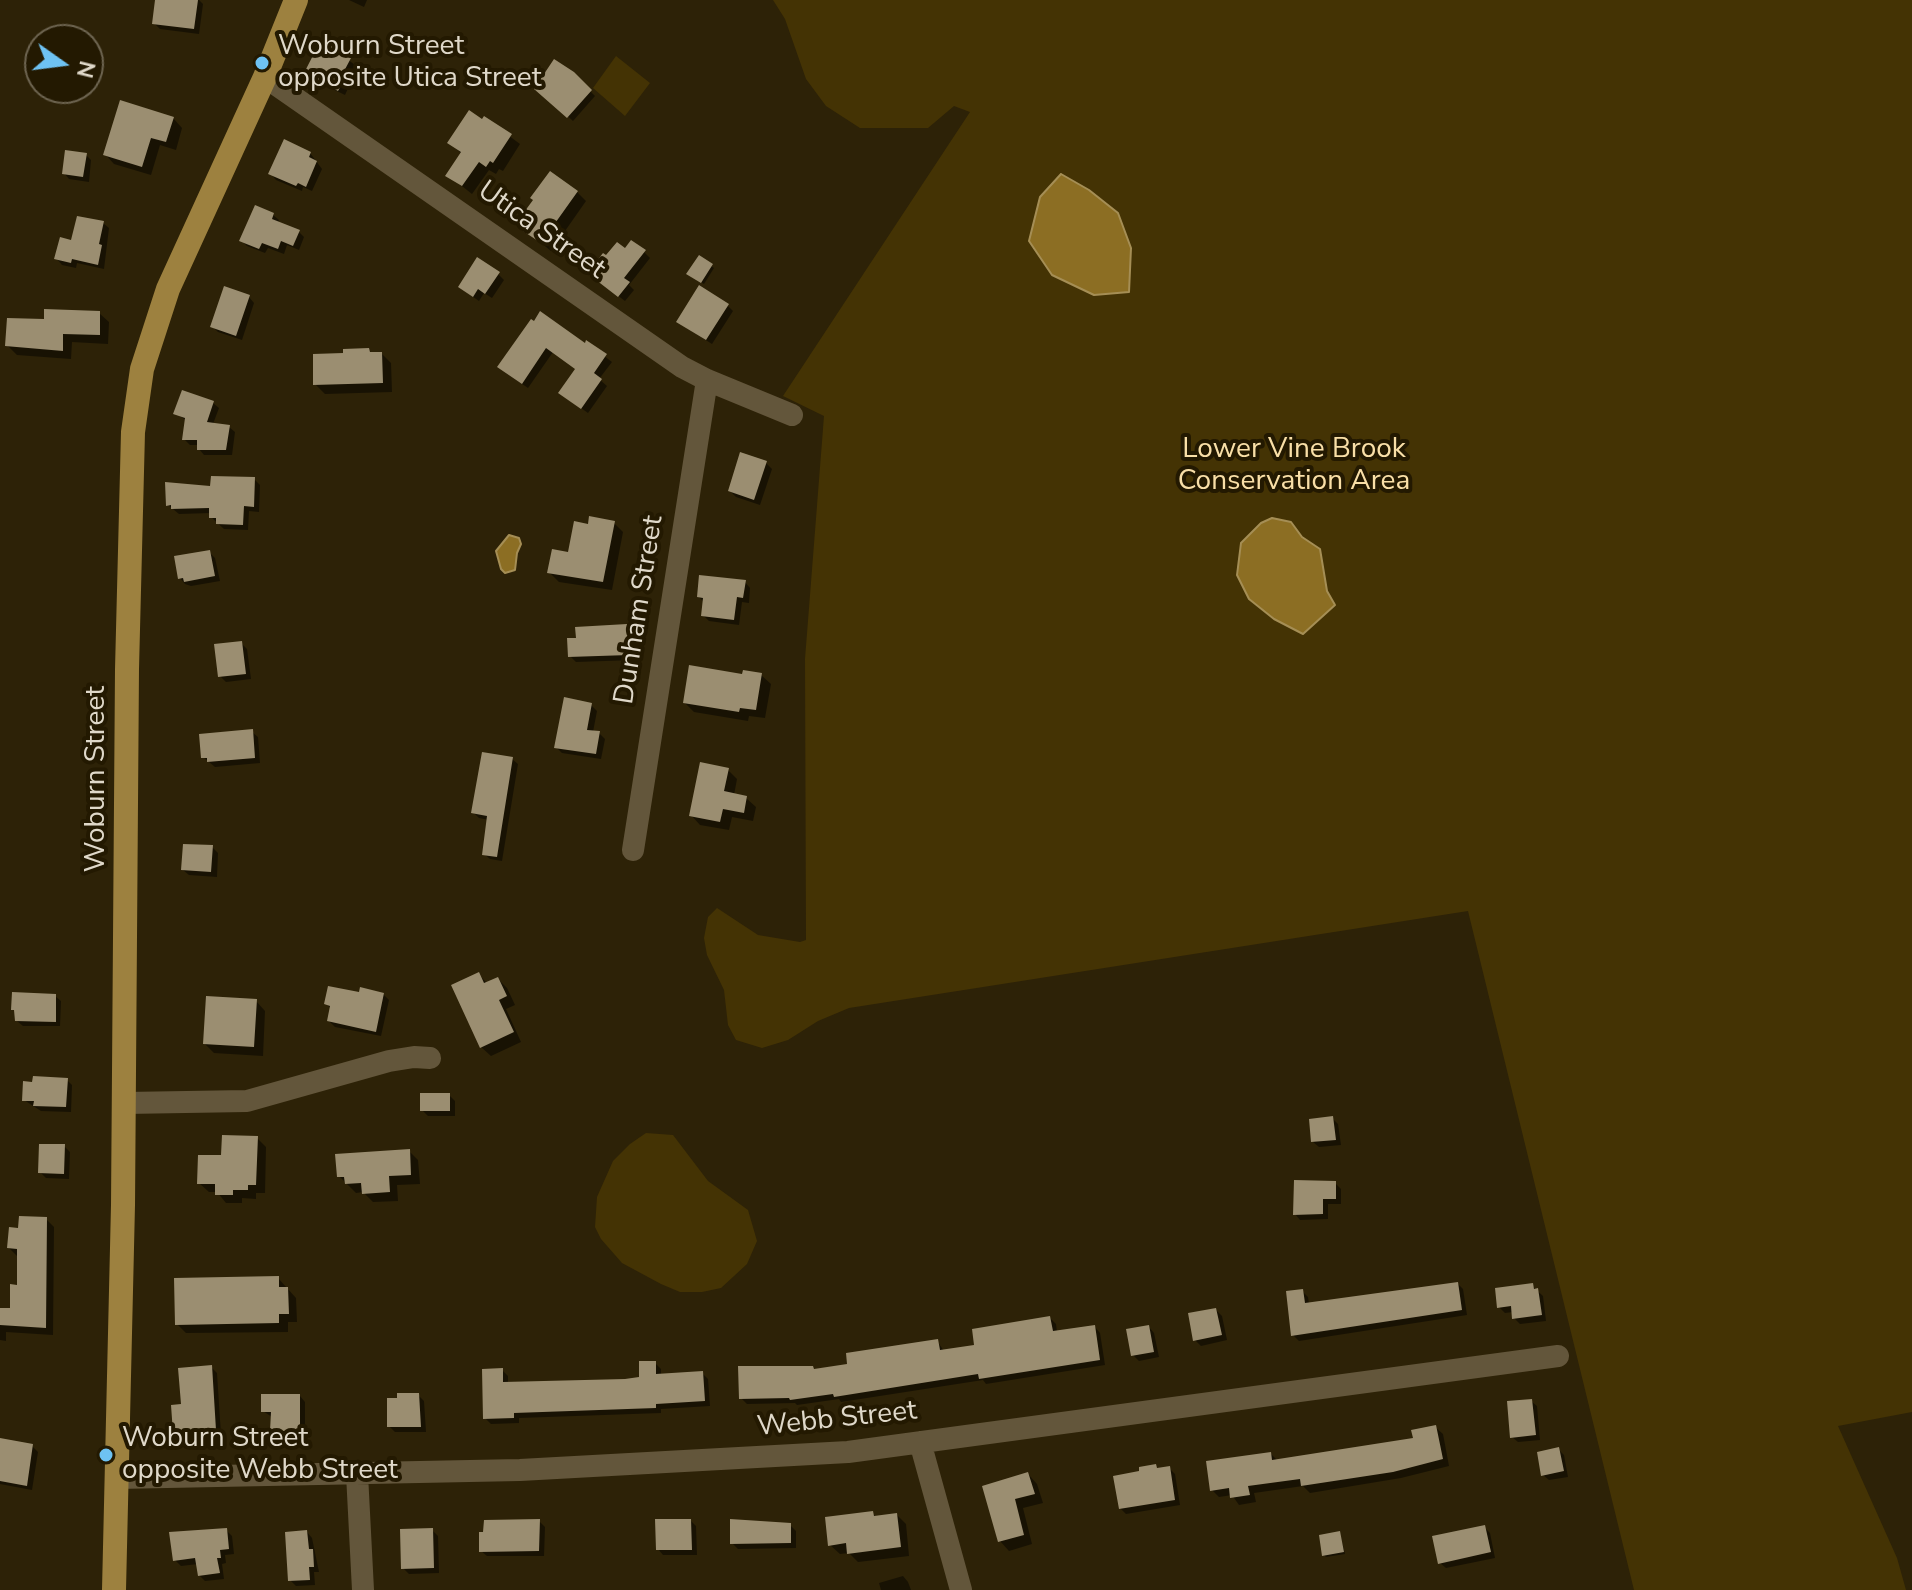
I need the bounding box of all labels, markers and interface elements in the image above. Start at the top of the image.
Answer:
north arrow [24,24,104,104]
place label: Woburn Street opposite Utica Street [278,30,541,96]
marker: Woburn Street opposite Utica Street [253,54,271,72]
text: N [69,58,102,81]
street label: Utica Street [471,175,611,287]
park label: Lower Vine Brook Conservation Area [1178,433,1410,499]
street label: Dunham Street [608,513,672,707]
street label: Woburn Street [80,686,114,872]
street label: Webb Street [756,1395,918,1445]
place label: Woburn Street opposite Webb Street [122,1422,398,1488]
marker: Woburn Street opposite Webb Street [97,1446,115,1464]

